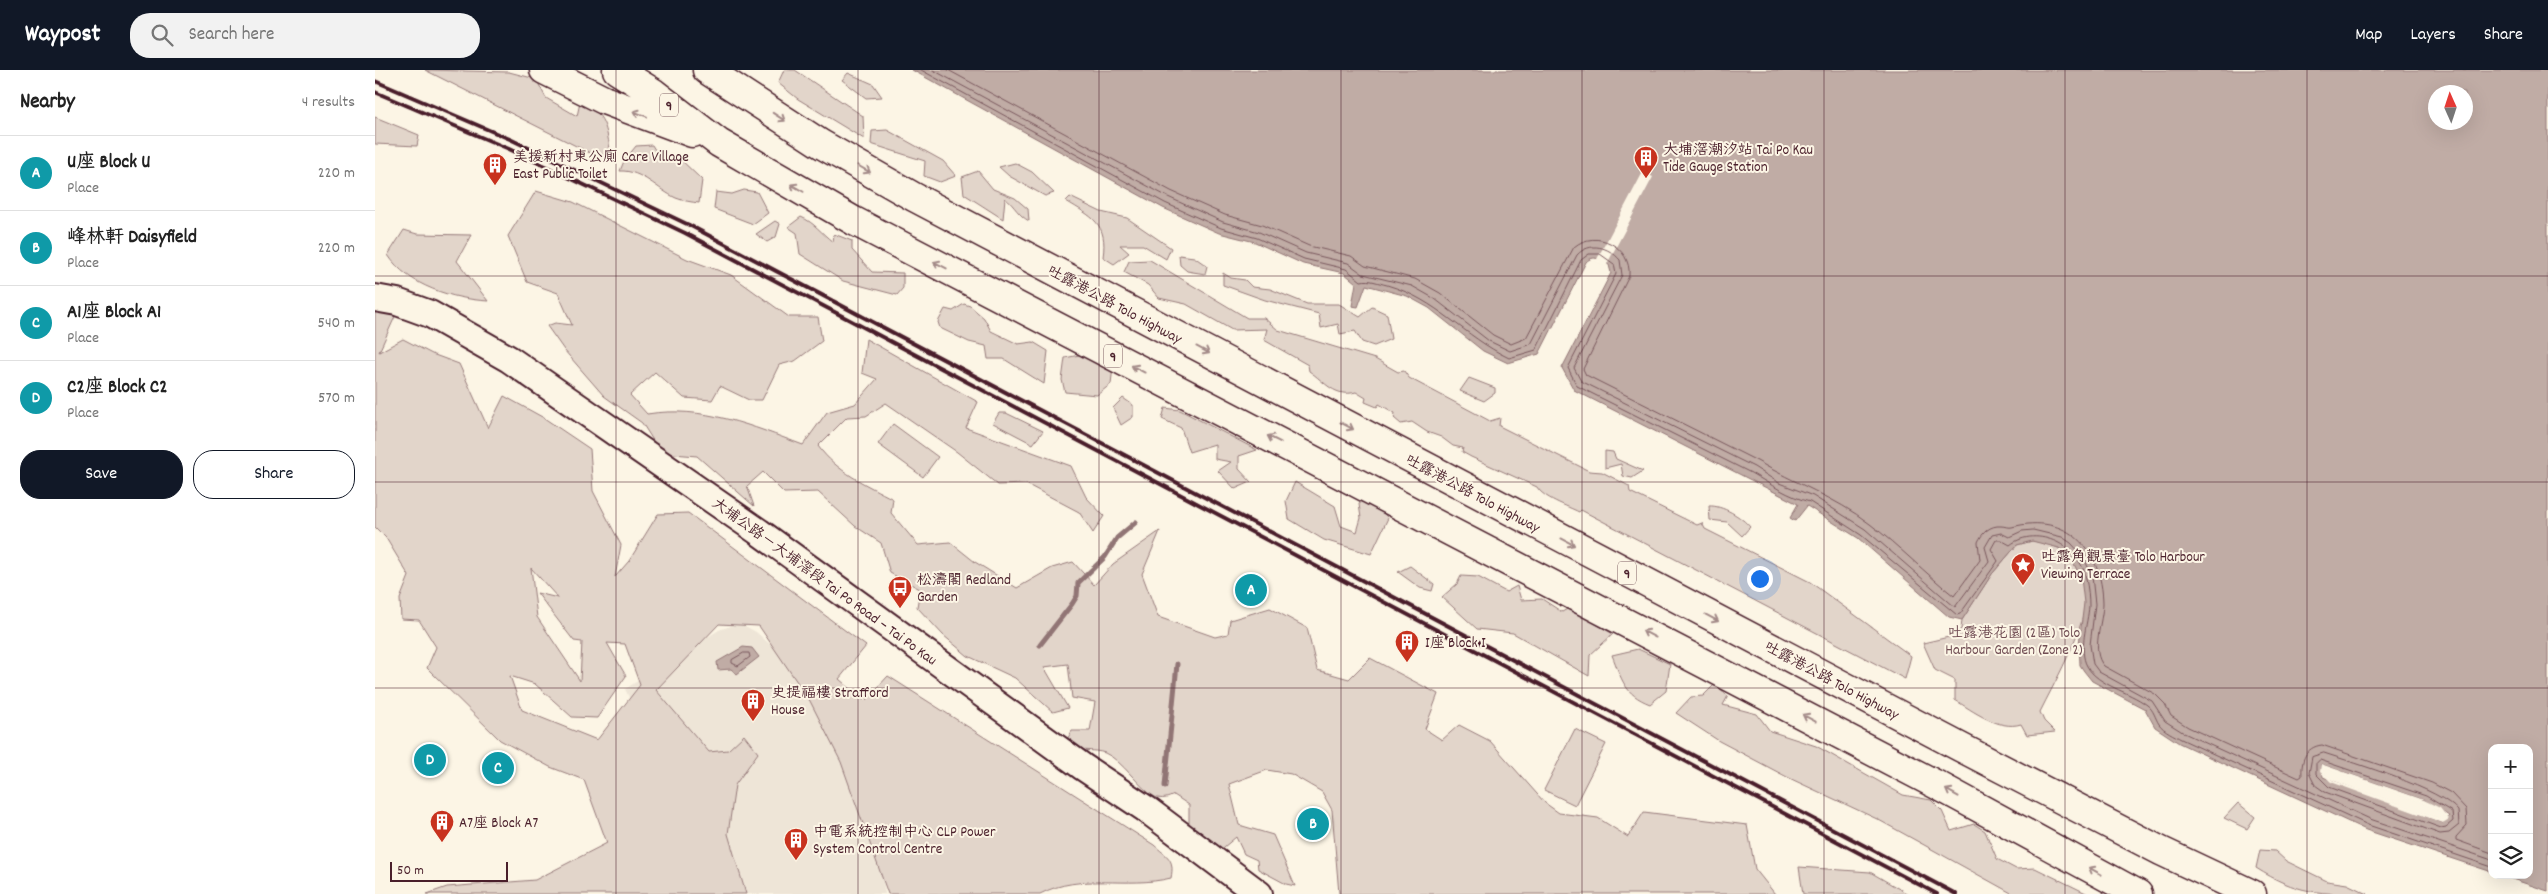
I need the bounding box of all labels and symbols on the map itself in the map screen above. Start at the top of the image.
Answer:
north arrow [2428,85,2473,130]
road number: 9 [660,94,678,116]
one-way arrow [633,109,648,118]
one-way arrow [772,112,786,122]
place label: 大埔滘潮汐站 Tai Po Kau Tide Gauge Station [1663,140,1813,179]
building icon: 大埔滘潮汐站 Tai Po Kau Tide Gauge Station [1633,145,1659,179]
place label: 美援新村東公廁 Care Village East Public Toilet [513,147,689,186]
building icon: 美援新村東公廁 Care Village East Public Toilet [482,152,508,186]
one-way arrow [856,164,870,174]
one-way arrow [791,182,805,192]
one-way arrow [933,260,948,269]
street label: 吐露港公路 Tolo Highway [1043,261,1186,351]
road number: 9 [1104,344,1122,368]
one-way arrow [1196,346,1210,356]
one-way arrow [1131,363,1146,373]
one-way arrow [1339,422,1354,431]
one-way arrow [1267,434,1282,443]
street label: 吐露港公路 Tolo Highway [1401,450,1544,540]
street label: 大埔公路－大埔滘段 Tai Po Road – Tai Po Kau [707,493,941,672]
one-way arrow [1561,537,1576,547]
place label: 吐露角觀景臺 Tolo Harbour Viewing Terrace [2041,547,2205,586]
place icon: 吐露角觀景臺 Tolo Harbour Viewing Terrace [2010,552,2036,586]
road number: 9 [1618,562,1636,584]
your location [1747,566,1773,592]
place label: 松濤閣 Redland Garden [917,570,1011,609]
pin: A [1235,571,1267,609]
bus stop icon: 松濤閣 Redland Garden [887,575,913,609]
one-way arrow [1705,613,1720,623]
park label: 吐露港花園 (2區) Tolo Harbour Garden (Zone 2) [1945,623,2083,662]
building icon: I座 Block I [1394,629,1420,663]
one-way arrow [1642,629,1657,638]
place label: I座 Block I [1425,633,1486,655]
street label: 吐露港公路 Tolo Highway [1760,637,1903,727]
place label: 史提福樓 Strafford House [771,683,889,722]
building icon: 史提福樓 Strafford House [740,688,766,722]
one-way arrow [1801,713,1816,723]
pin: D [414,741,446,779]
pin: C [482,749,514,787]
one-way arrow [1945,788,1960,798]
pin: B [1297,805,1329,843]
building icon: A7座 Block A7 [429,809,455,843]
place label: A7座 Block A7 [459,813,539,835]
place label: 中電系統控制中心 CLP Power System Control Centre [813,822,996,861]
building icon: 中電系統控制中心 CLP Power System Control Centre [783,827,809,861]
scale bar [390,859,507,882]
one-way arrow [2088,866,2103,876]

